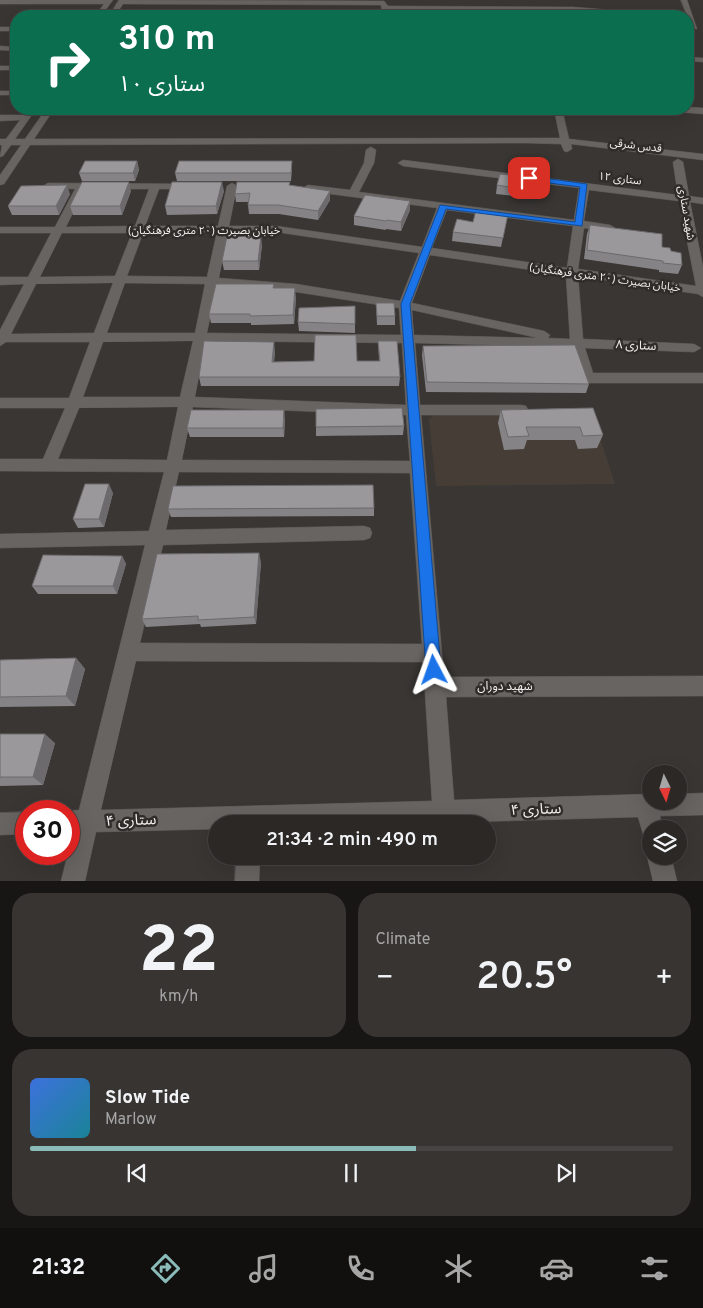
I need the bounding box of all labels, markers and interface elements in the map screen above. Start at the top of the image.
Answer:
text: 310 m [118,18,215,62]
icon: right [35,30,100,95]
text: ستاری ۱۰ [118,72,205,99]
street label: قدس شرقی [609,136,663,156]
pin [508,157,550,199]
icon: arrive [515,164,543,192]
street label: ستاری ۱۲ [597,169,643,189]
street label: شهید ستاری [674,185,698,242]
street label: خیابان بصیرت (۲۰ متری فرهنگیان) [128,224,281,238]
street label: خیابان بصیرت (۲۰ متری فرهنگیان) [528,260,682,296]
street label: ستاری ۸ [615,337,657,355]
position arrow [407,643,459,695]
street label: شهید دوران [477,679,533,695]
north arrow [642,765,688,810]
map controls [642,765,687,865]
speed limit sign: 30 [15,800,80,865]
street label: ستاری ۴ [510,800,562,821]
street label: ستاری ۴ [105,811,157,832]
button: layers [642,820,687,865]
text: 21:34 · 2 min · 490 m [266,828,438,852]
text: 22 [139,913,219,995]
text: Climate [376,930,430,950]
text: 20.5° [476,954,572,1003]
text: − [376,961,394,997]
text: + [655,961,673,997]
text: km/h [159,987,198,1007]
text: Slow Tide [105,1086,190,1110]
text: Marlow [105,1110,157,1130]
icon: previous [123,1159,151,1187]
icon: pause [337,1159,365,1187]
icon: next [552,1159,580,1187]
icon: directions [148,1251,183,1286]
icon: music [246,1251,281,1286]
icon: phone [343,1251,378,1286]
icon: climate [441,1251,476,1286]
icon: car [539,1251,574,1286]
icon: filters [637,1251,672,1286]
text: 21:32 [31,1255,85,1282]

